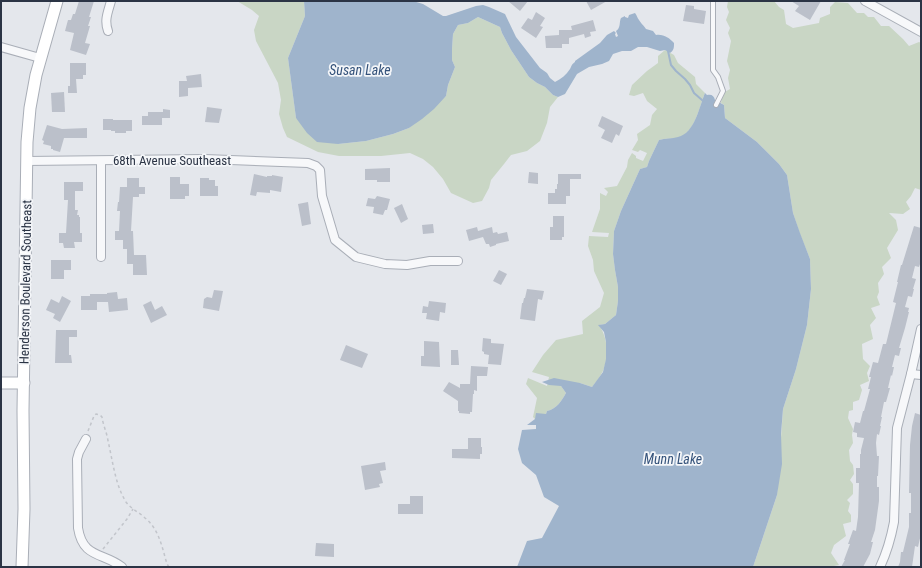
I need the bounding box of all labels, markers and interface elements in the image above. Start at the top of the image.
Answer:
water label: Susan Lake [329,62,391,78]
street label: 68th Avenue Southeast [113,153,231,168]
street label: Henderson Boulevard Southeast [17,200,34,364]
water label: Munn Lake [644,451,702,467]

